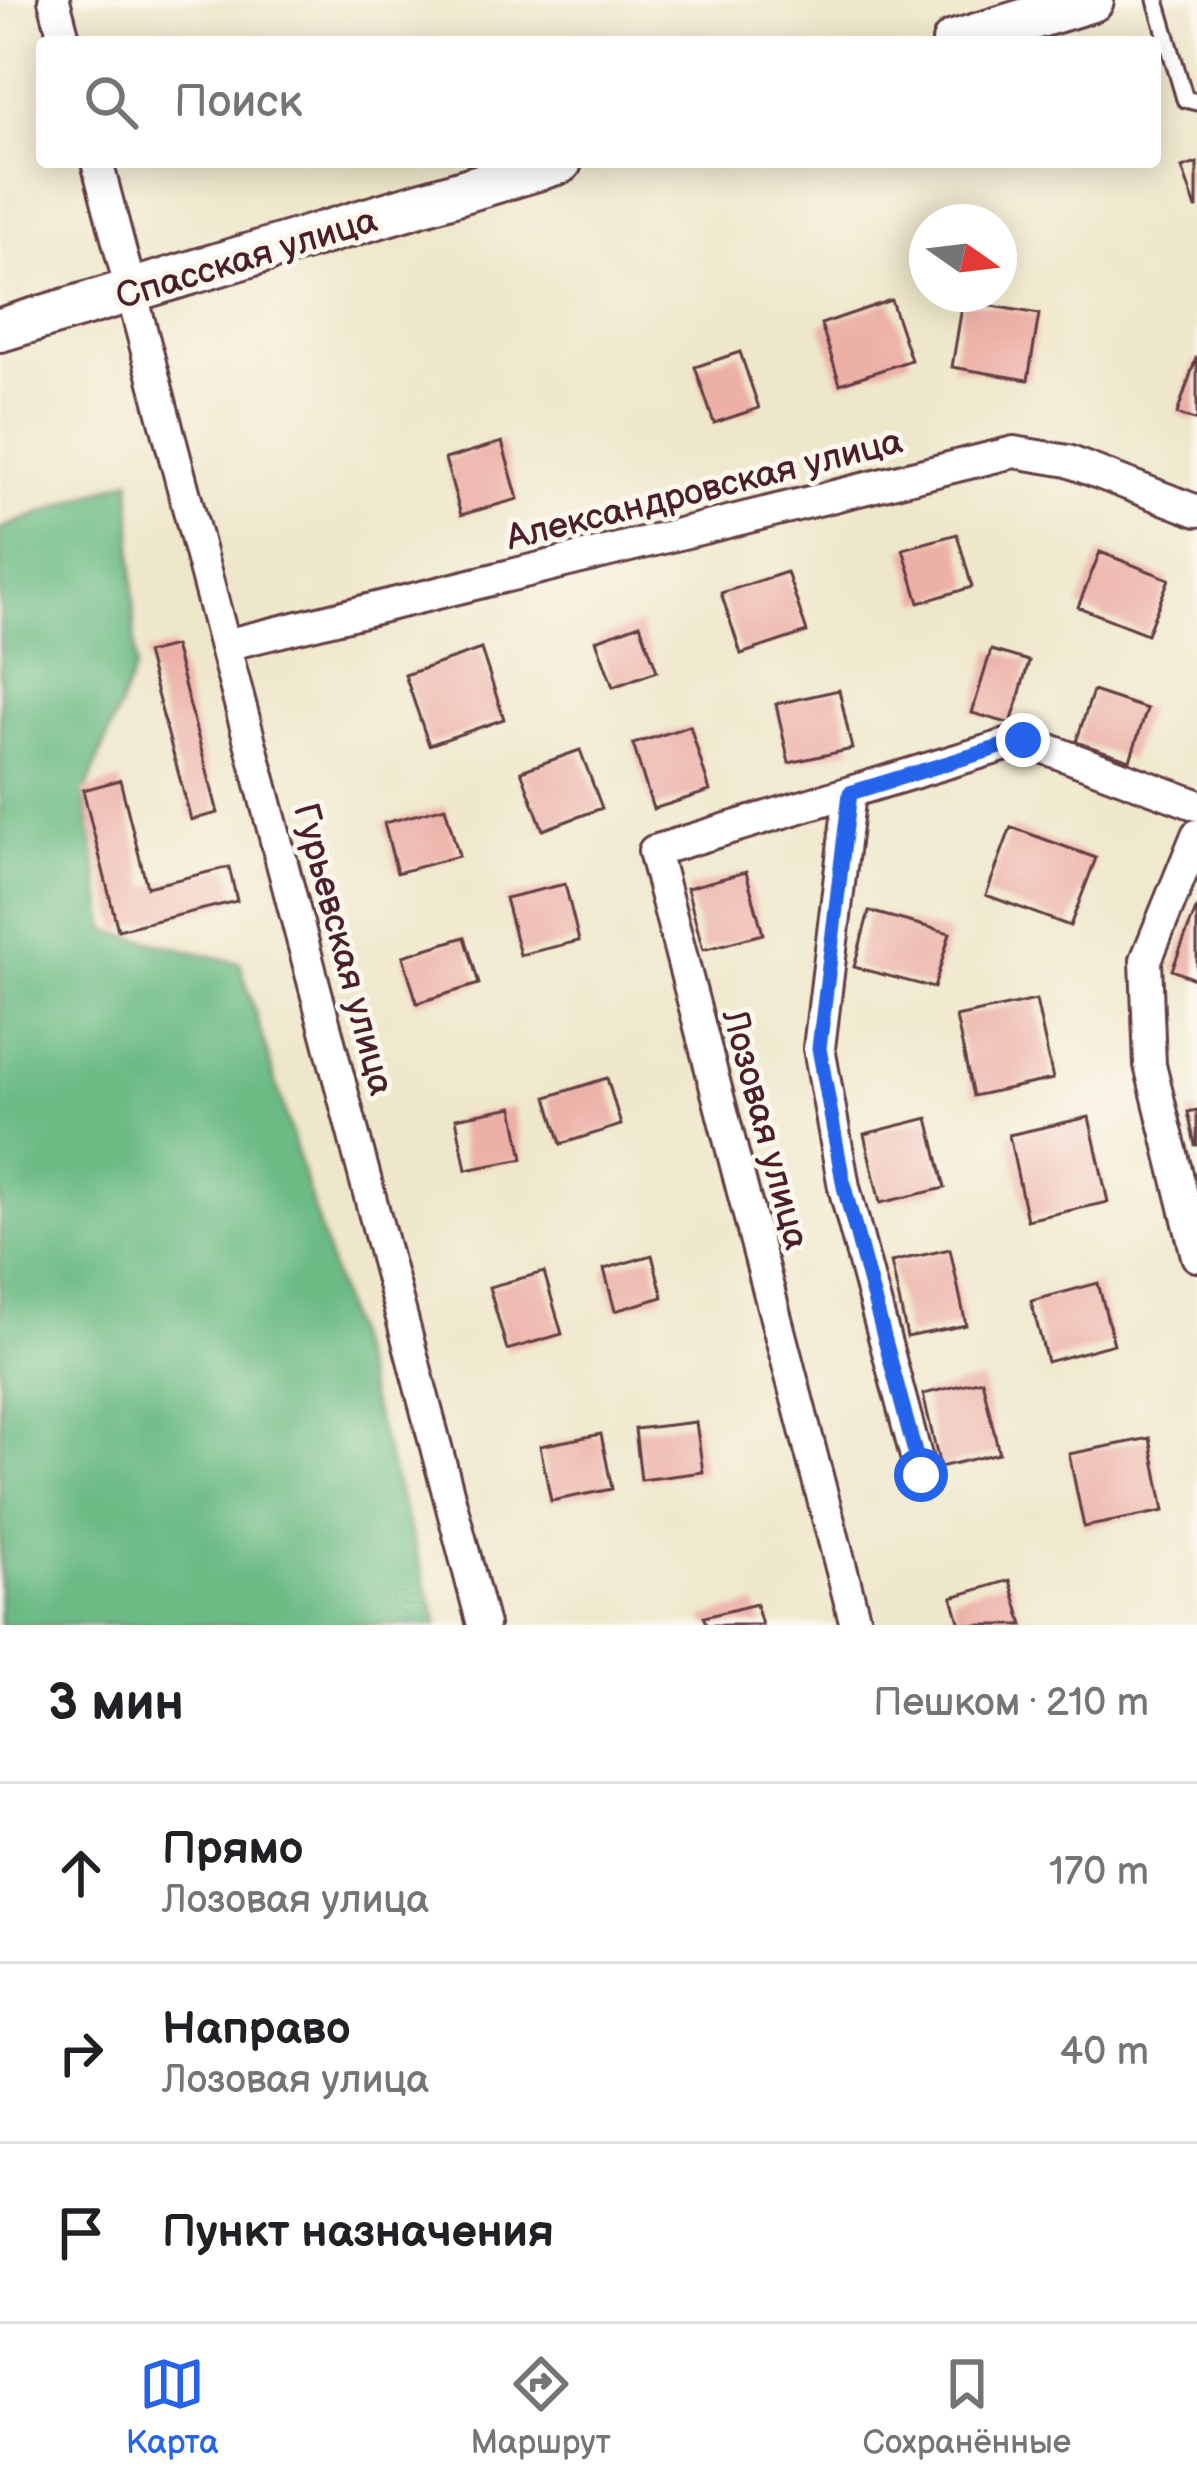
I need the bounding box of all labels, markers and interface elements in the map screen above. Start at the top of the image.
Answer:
search box [36,36,1161,168]
icon: search [78,69,144,135]
text: Поиск [174,75,302,130]
street label: Спасская улица [111,199,383,320]
north arrow [909,204,1017,312]
street label: Александровская улица [501,420,907,561]
route end [996,713,1050,767]
street label: Гурьевская улица [283,799,402,1100]
street label: Лозовая улица [712,1004,817,1254]
route start [894,1448,948,1502]
text: 3 мин [48,1673,184,1734]
text: Пешком · 210 m [873,1680,1149,1727]
text: Прямо [162,1822,303,1877]
icon: ahead [48,1840,114,1906]
text: 170 m [1049,1849,1149,1896]
text: Лозовая улица [162,1877,429,1924]
text: Направо [162,2002,351,2057]
icon: right [48,2020,114,2086]
text: 40 m [1059,2029,1149,2076]
text: Лозовая улица [162,2057,429,2104]
icon: arrive [48,2200,114,2266]
text: Пункт назначения [162,2205,554,2260]
tab: Карта [126,2351,219,2463]
tab: Маршрут [471,2351,611,2463]
tab: Сохранённые [863,2351,1071,2463]

